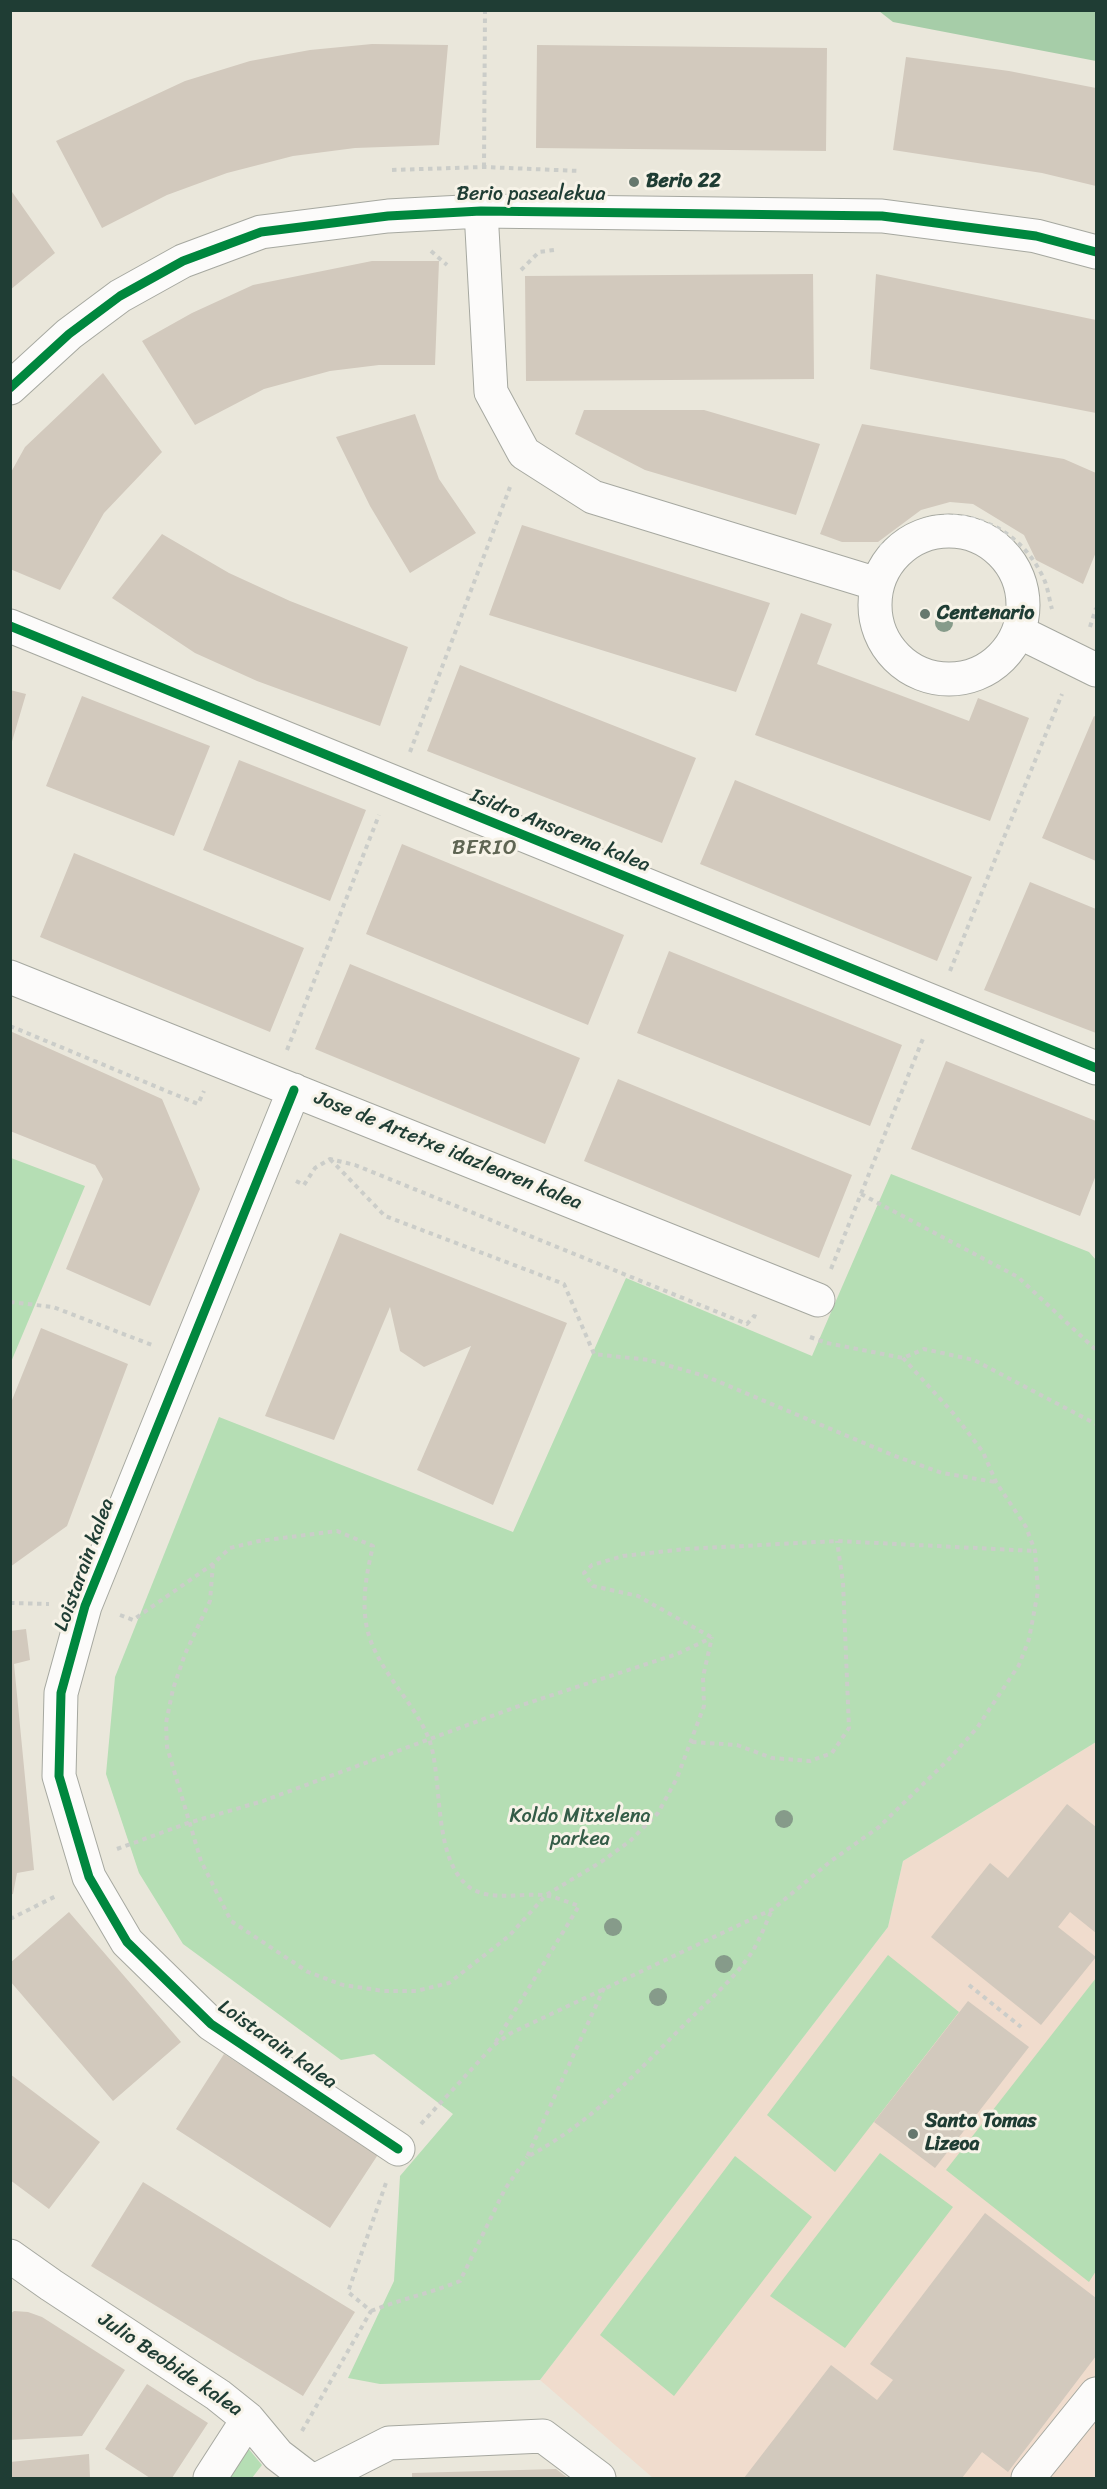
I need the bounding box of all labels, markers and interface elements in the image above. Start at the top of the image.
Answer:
place label: Berio 22 [646,170,721,194]
marker: Berio 22 [627,175,641,189]
street label: Berio pasealekua [456,183,606,207]
place label: Centenario [937,602,1034,626]
marker: Centenario [918,607,932,621]
street label: Isidro Ansorena kalea [467,784,653,878]
district label: BERIO [453,836,517,862]
street label: Jose de Artetxe idazlearen kalea [311,1086,585,1216]
street label: Loistarain kalea [50,1495,120,1635]
park label: Koldo Mitxelena parkea [509,1805,651,1852]
street label: Loistarain kalea [213,1995,341,2095]
place label: Santo Tomas Lizeoa [925,2110,1037,2157]
marker: Santo Tomas Lizeoa [906,2127,920,2141]
street label: Julio Beobide kalea [93,2308,247,2422]

